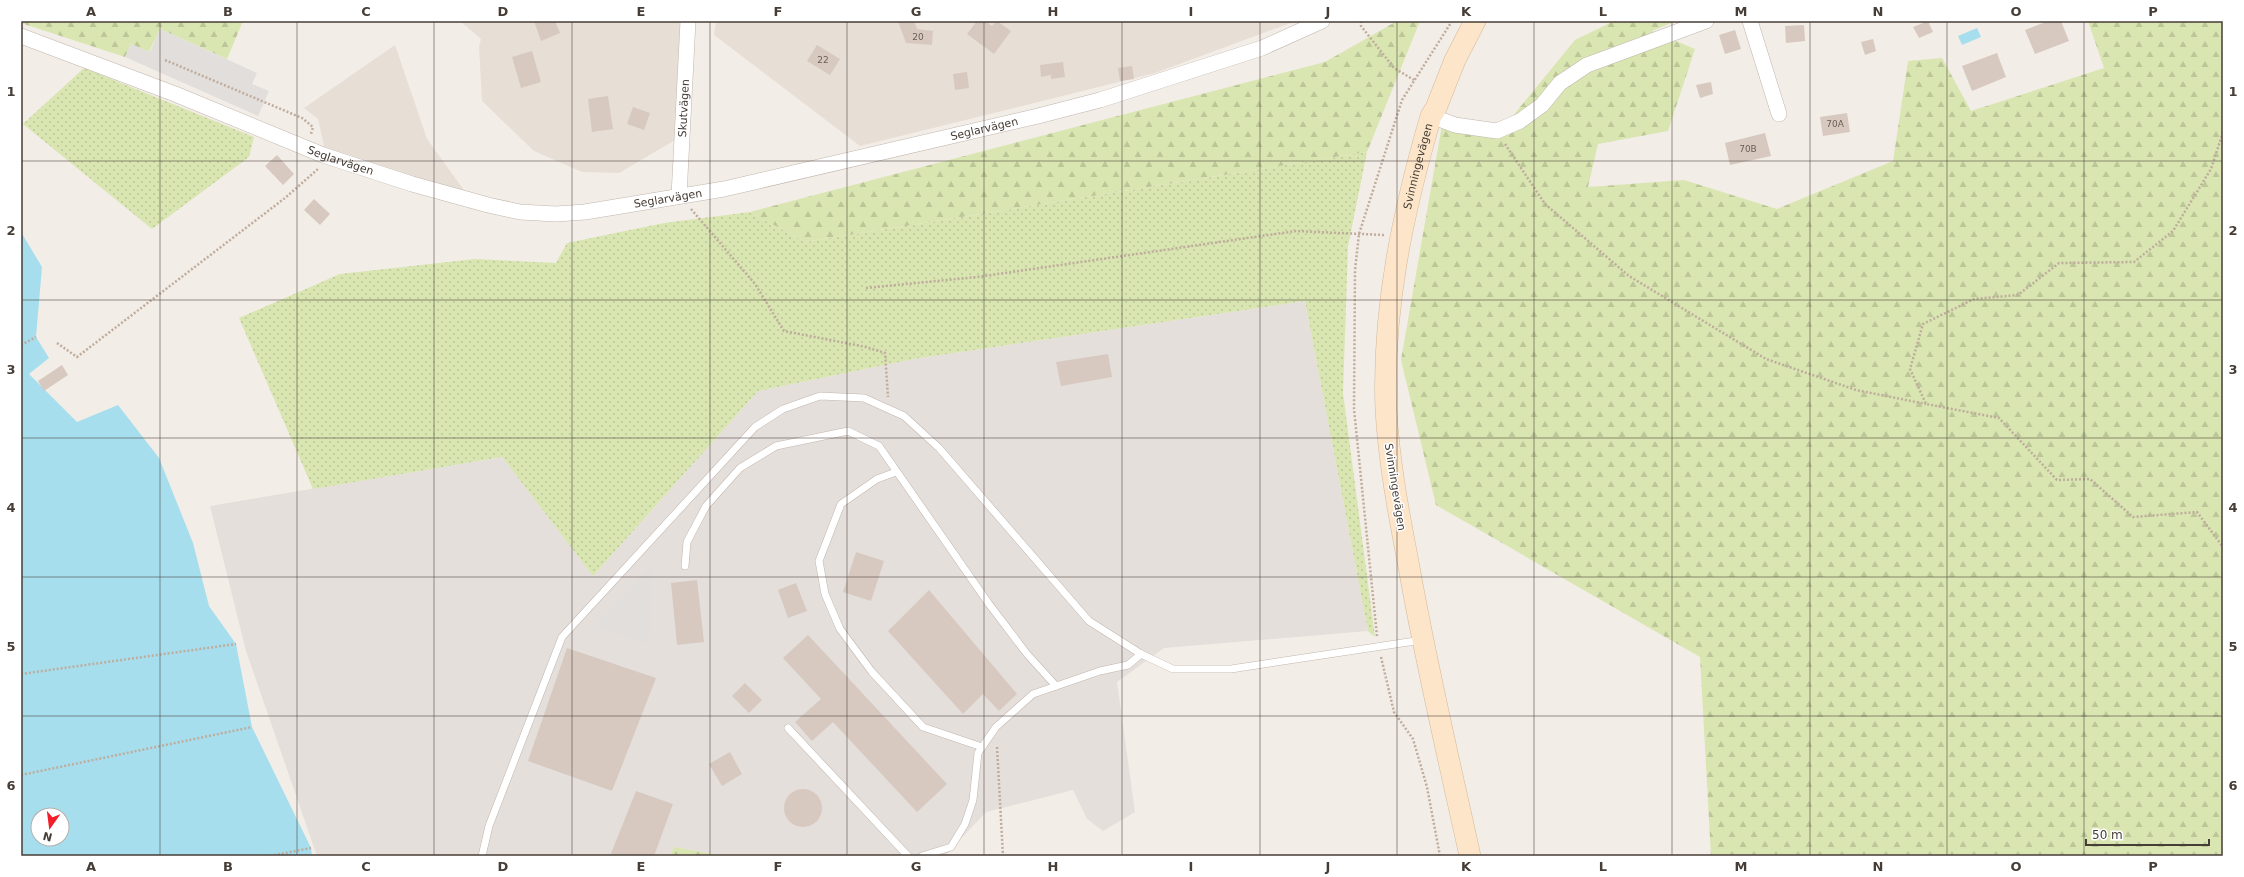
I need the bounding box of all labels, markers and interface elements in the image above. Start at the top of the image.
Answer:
text: A [86,4,96,19]
text: B [223,4,233,19]
text: C [361,4,371,19]
text: D [498,4,509,19]
text: E [637,4,645,19]
text: F [774,4,782,19]
text: G [911,4,921,19]
text: H [1048,4,1058,19]
text: I [1189,4,1193,19]
text: J [1325,4,1330,19]
text: K [1461,4,1472,19]
text: L [1599,4,1607,19]
text: M [1735,4,1747,19]
text: N [1873,4,1883,19]
text: O [2010,4,2022,19]
text: P [2148,4,2158,19]
house number: 20 [912,32,924,42]
house number: 22 [817,55,829,65]
street label: Skutvägen [676,79,692,138]
text: 1 [6,84,16,99]
text: 1 [2228,84,2238,99]
street label: Seglarvägen [949,114,1019,143]
house number: 70A [1826,119,1845,129]
street label: Svinningevägen [1400,122,1435,210]
street label: Seglarvägen [306,143,375,178]
house number: 70B [1739,144,1757,154]
street label: Seglarvägen [633,186,703,210]
text: 2 [6,223,16,238]
text: 2 [2228,223,2238,238]
text: 3 [6,362,16,377]
text: 3 [2228,362,2238,377]
street label: Svinningevägen [1382,442,1408,532]
text: 4 [6,500,16,515]
text: 4 [2228,500,2238,515]
text: 5 [6,639,16,654]
text: 5 [2228,639,2238,654]
text: 6 [6,778,16,793]
text: 6 [2228,778,2238,793]
north arrow [30,807,70,847]
scale bar [2086,821,2209,847]
text: 50 m [2092,828,2123,842]
text: N [42,829,54,844]
text: A [86,859,96,874]
text: B [223,859,233,874]
text: C [361,859,371,874]
text: D [498,859,509,874]
text: E [637,859,645,874]
text: F [774,859,782,874]
text: G [911,859,921,874]
text: H [1048,859,1058,874]
text: I [1189,859,1193,874]
text: J [1325,859,1330,874]
text: K [1461,859,1472,874]
text: L [1599,859,1607,874]
text: M [1735,859,1747,874]
text: N [1873,859,1883,874]
text: O [2010,859,2022,874]
text: P [2148,859,2158,874]

